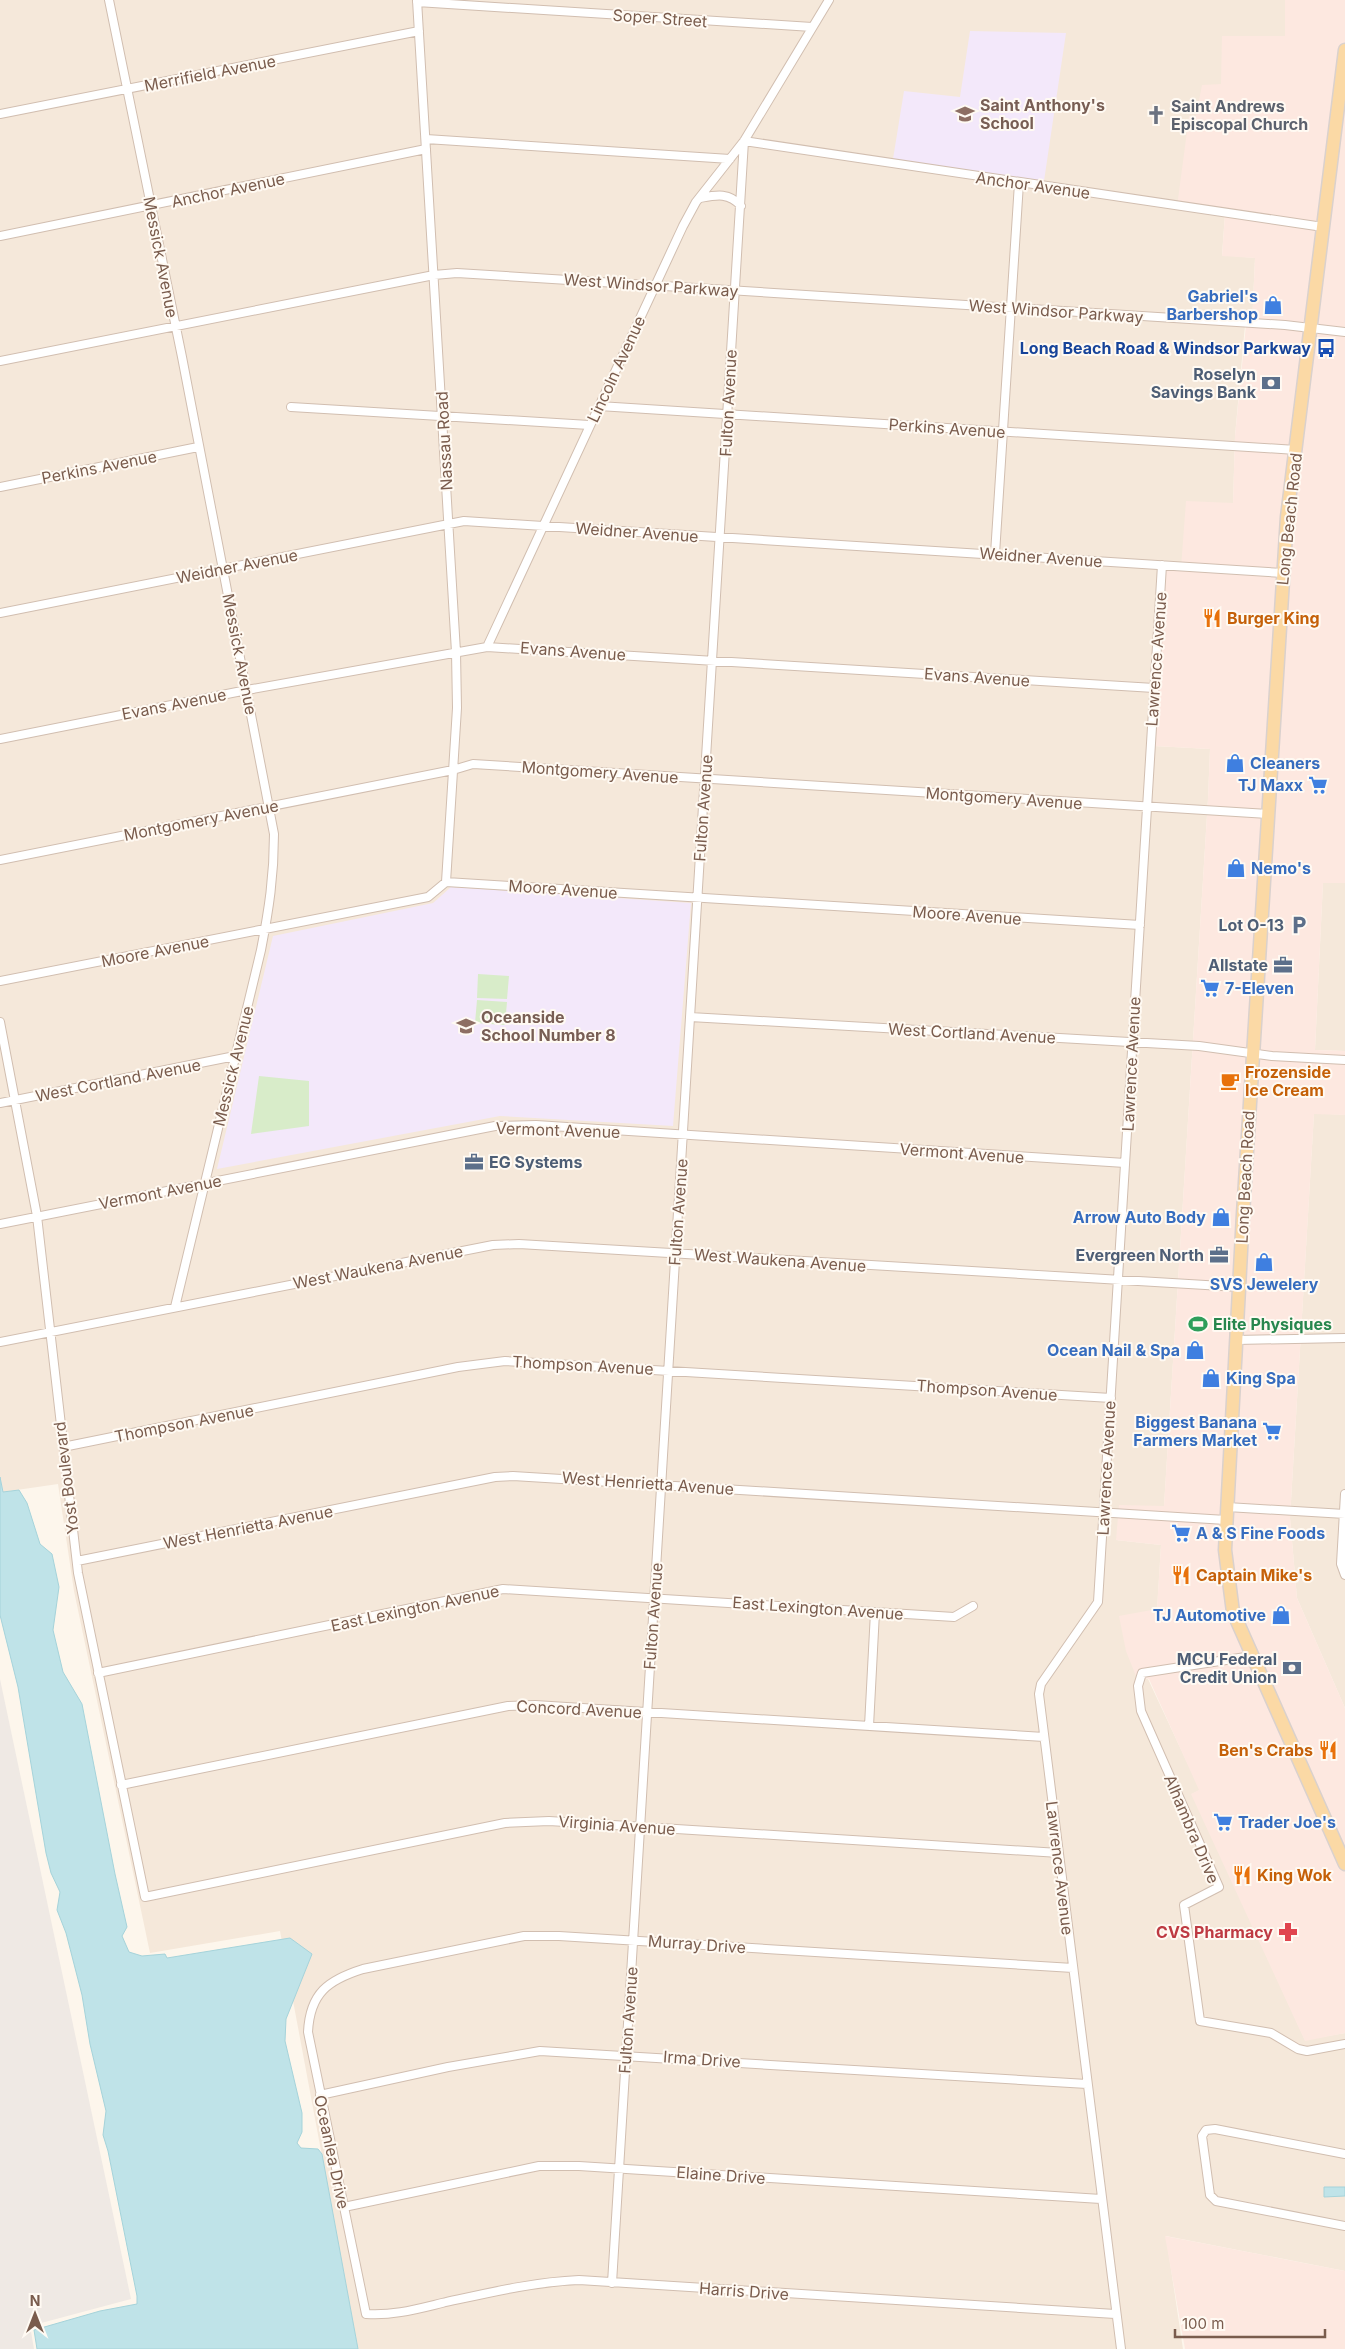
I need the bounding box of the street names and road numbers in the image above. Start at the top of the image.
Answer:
street label: Soper Street [612,5,708,31]
street label: Merrifield Avenue [142,50,278,96]
street label: Anchor Avenue [974,167,1092,203]
street label: Anchor Avenue [169,168,287,212]
street label: Messick Avenue [139,195,183,319]
street label: West Windsor Parkway [563,269,739,301]
street label: West Windsor Parkway [968,295,1144,327]
street label: Lincoln Avenue [583,313,649,425]
street label: Fulton Avenue [715,349,741,457]
street label: Nassau Road [431,391,457,491]
street label: Perkins Avenue [888,414,1006,442]
street label: Perkins Avenue [40,446,158,488]
street label: Long Beach Road [1272,452,1306,586]
street label: Weidner Avenue [575,518,699,546]
street label: Weidner Avenue [979,543,1103,571]
street label: Weidner Avenue [174,544,300,588]
street label: Lawrence Avenue [1141,591,1171,727]
street label: Messick Avenue [218,592,262,716]
street label: Evans Avenue [519,637,627,665]
street label: Evans Avenue [923,663,1031,691]
street label: Evans Avenue [120,684,228,724]
street label: Fulton Avenue [689,754,717,862]
street label: Montgomery Avenue [521,757,679,787]
street label: Montgomery Avenue [925,783,1083,813]
street label: Montgomery Avenue [122,795,280,845]
street label: Moore Avenue [508,875,618,903]
street label: Moore Avenue [912,901,1022,929]
street label: Moore Avenue [99,931,211,971]
street label: Lawrence Avenue [1117,996,1145,1132]
street label: Messick Avenue [208,1004,258,1128]
street label: West Cortland Avenue [888,1019,1056,1047]
street label: West Cortland Avenue [34,1054,202,1106]
street label: Long Beach Road [1232,1110,1258,1244]
street label: Vermont Avenue [495,1118,621,1142]
street label: Vermont Avenue [899,1139,1025,1167]
street label: Fulton Avenue [664,1158,692,1266]
street label: Vermont Avenue [97,1170,223,1214]
street label: West Waukena Avenue [291,1241,465,1293]
street label: West Waukena Avenue [693,1244,867,1276]
street label: Thompson Avenue [512,1351,654,1379]
street label: Thompson Avenue [916,1375,1058,1405]
street label: Thompson Avenue [113,1400,255,1446]
street label: Lawrence Avenue [1092,1400,1120,1536]
street label: Yost Boulevard [49,1421,83,1535]
street label: West Henrietta Avenue [561,1467,735,1499]
street label: West Henrietta Avenue [161,1501,335,1553]
street label: Fulton Avenue [639,1562,667,1670]
street label: East Lexington Avenue [329,1580,501,1636]
street label: East Lexington Avenue [732,1592,904,1624]
street label: Concord Avenue [516,1696,642,1722]
street label: Alhambra Drive [1160,1772,1224,1886]
street label: Lawrence Avenue [1042,1800,1078,1936]
street label: Virginia Avenue [558,1811,676,1839]
street label: Murray Drive [647,1931,747,1957]
street label: Fulton Avenue [614,1966,642,2074]
street label: Irma Drive [663,2046,741,2072]
street label: Oceanlea Drive [310,2093,354,2211]
street label: Elaine Drive [676,2162,766,2188]
street label: Harris Drive [698,2278,790,2304]

